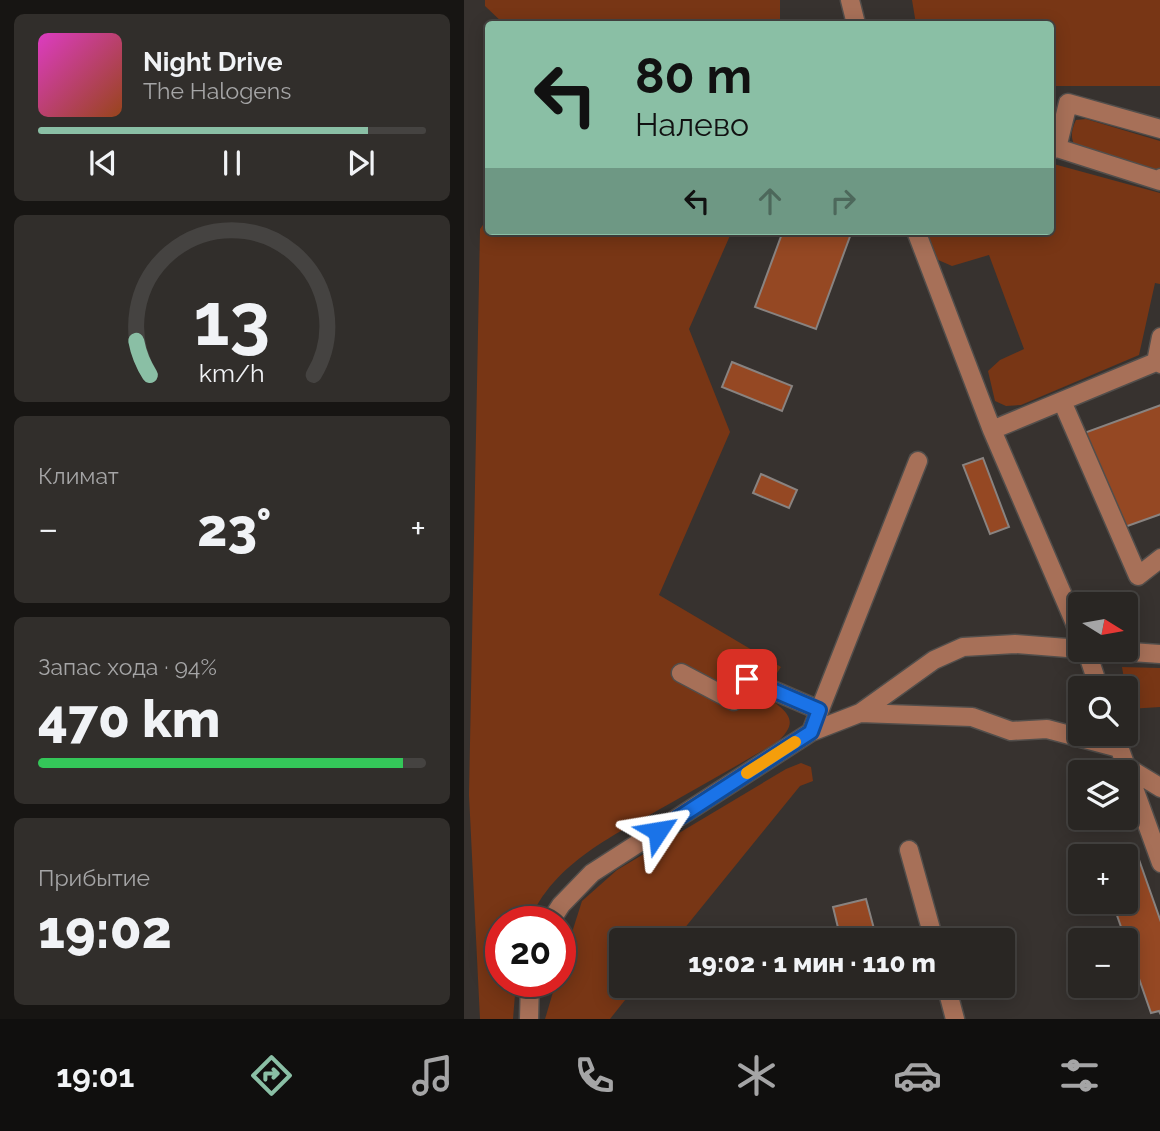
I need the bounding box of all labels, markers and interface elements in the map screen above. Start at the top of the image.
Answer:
text: Night Drive [143,47,282,77]
text: 80 m [635,47,752,104]
icon: left [520,49,611,140]
text: The Halogens [143,77,291,104]
text: Налево [635,106,749,143]
icon: previous [84,144,122,182]
icon: pause [213,144,251,182]
icon: next [342,144,380,182]
icon: left [678,182,716,220]
icon: ahead [751,182,789,220]
icon: right [824,182,862,220]
text: 13 [194,277,270,362]
text: km/h [199,357,265,387]
text: Климат [38,462,119,489]
text: 23° [197,497,271,558]
text: − [38,506,58,551]
text: + [410,506,426,551]
north arrow [1068,592,1138,662]
map controls [1068,592,1138,998]
pin [717,649,777,709]
text: Запас хода · 94% [38,653,217,680]
icon: arrive [728,660,766,698]
button: search [1068,676,1138,746]
text: 470 km [38,688,220,749]
button: layers [1068,760,1138,830]
position arrow [621,794,695,868]
button: + [1068,844,1138,914]
text: Прибытие [38,864,150,891]
text: 19:02 [38,899,172,960]
speed limit sign: 20 [485,906,576,997]
button: − [1068,928,1138,998]
text: 19:02 · 1 мин · 110 m [688,948,936,978]
icon: directions [247,1051,296,1100]
icon: music [408,1051,457,1100]
icon: phone [570,1051,619,1100]
icon: climate [732,1051,781,1100]
icon: car [893,1051,942,1100]
icon: filters [1055,1051,1104,1100]
text: 19:01 [56,1057,134,1094]

